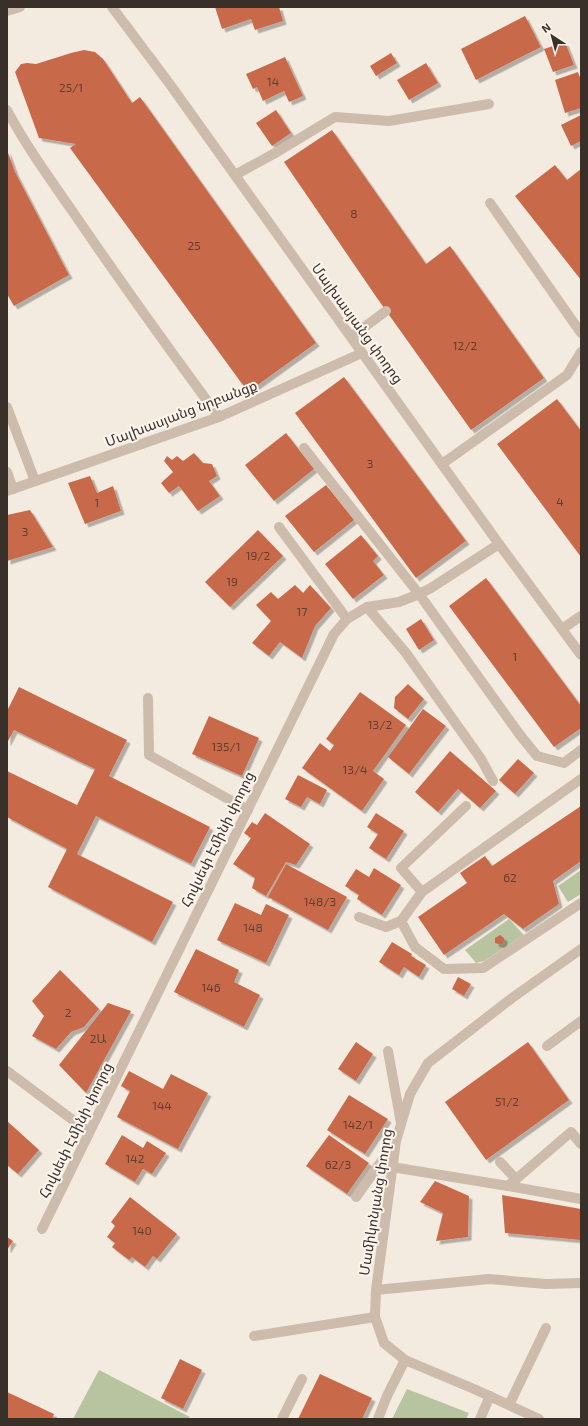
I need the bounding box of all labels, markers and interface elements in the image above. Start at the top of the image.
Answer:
north arrow [532,16,572,56]
text: N [539,20,553,35]
house number: 14 [267,74,279,88]
house number: 25/1 [59,80,83,94]
house number: 8 [350,206,358,220]
house number: 25 [187,238,201,252]
street label: Մալխասյանց փողոց [309,260,407,386]
house number: 12/2 [453,338,477,352]
street label: Մալխասյանց նրբանցք [103,376,259,450]
house number: 3 [367,456,373,470]
house number: 4 [556,494,564,508]
house number: 1 [95,495,99,509]
house number: 3 [22,524,28,538]
house number: 19/2 [246,548,271,562]
house number: 19 [226,574,238,588]
house number: 17 [297,604,307,618]
house number: 1 [513,649,517,663]
house number: 13/2 [368,717,392,731]
house number: 135/1 [212,739,240,753]
house number: 13/4 [342,762,368,776]
street label: Հովսեփ Էմինի փողոց [177,768,257,910]
house number: 62 [503,870,517,884]
house number: 148/3 [304,894,336,908]
house number: 148 [243,920,263,934]
house number: 146 [201,980,221,994]
house number: 2 [65,1005,72,1019]
house number: 2Ա [90,1031,106,1045]
street label: Հովսեփ Էմինի փողոց [35,1059,115,1201]
house number: 51/2 [495,1094,519,1108]
house number: 144 [152,1098,172,1112]
house number: 142/1 [343,1117,373,1131]
street label: Մամիկոնյանց փողոց [355,1127,395,1277]
house number: 142 [126,1151,145,1165]
house number: 62/3 [325,1157,351,1171]
house number: 140 [132,1223,152,1237]

